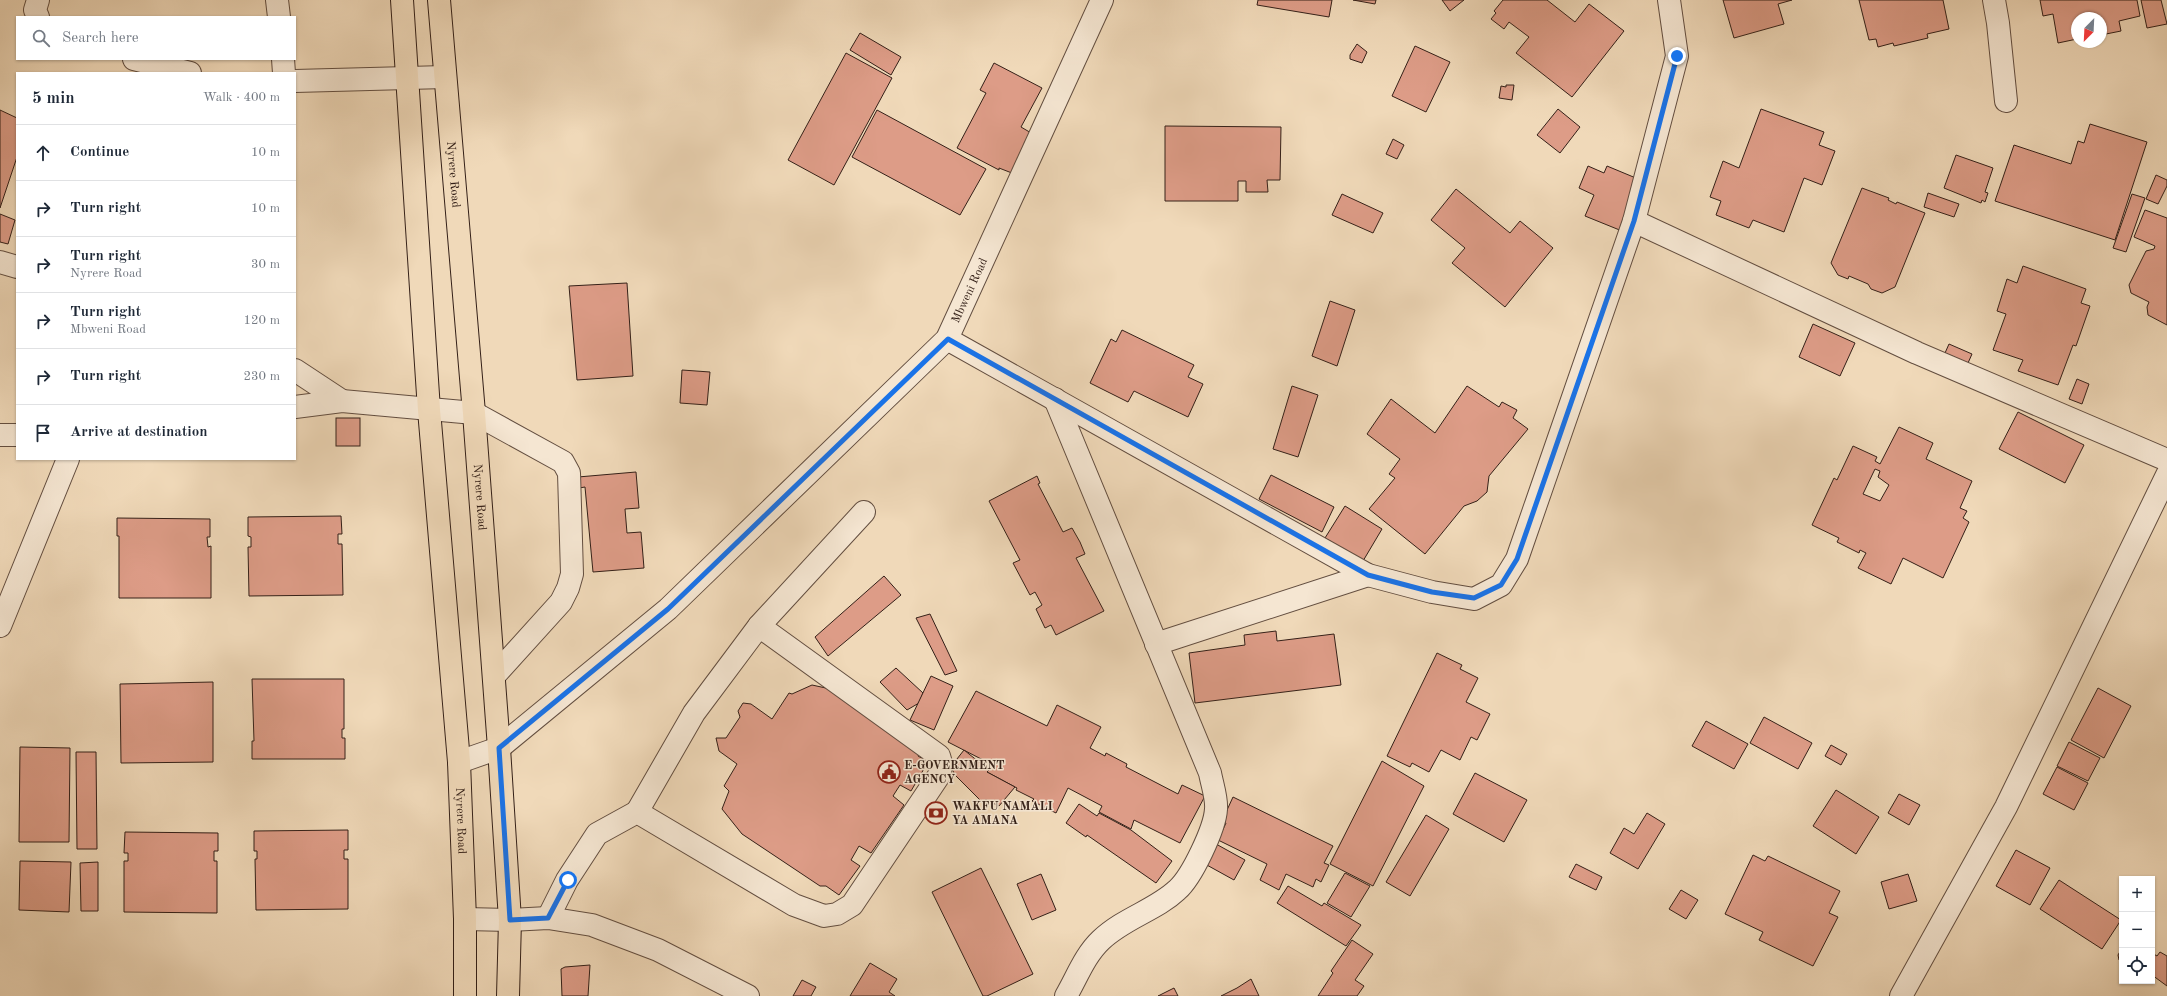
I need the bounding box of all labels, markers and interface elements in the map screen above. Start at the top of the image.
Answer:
north arrow [2071,12,2107,48]
search box [16,16,296,60]
icon: search [30,27,52,49]
text: Search here [62,31,139,46]
route end [1668,47,1686,65]
text: 5 min [32,90,75,107]
text: Walk · 400 m [203,91,280,104]
street label: Nyrere Road [444,141,462,208]
icon: ahead [32,142,54,164]
text: Continue [70,145,129,160]
text: 10 m [251,146,280,159]
icon: right [32,198,54,220]
text: Turn right [70,201,141,216]
text: 10 m [251,202,280,215]
text: Turn right [70,249,141,264]
icon: right [32,254,54,276]
street label: Mbweni Road [950,256,990,325]
text: 30 m [251,258,280,271]
text: Nyrere Road [70,267,142,280]
text: Turn right [70,305,141,320]
icon: right [32,310,54,332]
text: 120 m [243,314,280,327]
text: Mbweni Road [70,323,146,336]
icon: right [32,366,54,388]
text: Turn right [70,369,141,384]
text: 230 m [243,370,280,383]
icon: arrive [32,422,54,444]
text: Arrive at destination [70,425,208,440]
street label: Nyrere Road [471,464,488,531]
public building icon: E-GOVERNMENT AGENCY [876,759,902,785]
place label: E-GOVERNMENT AGENCY [904,760,1005,786]
street label: Nyrere Road [453,787,468,854]
bank icon: WAKFU NAMALI YA AMANA [923,800,949,826]
place label: WAKFU NAMALI YA AMANA [952,801,1053,827]
route start [559,871,577,889]
map controls [2119,876,2155,984]
button: + [2119,876,2155,912]
button: − [2119,912,2155,948]
button: locate [2119,948,2155,984]

